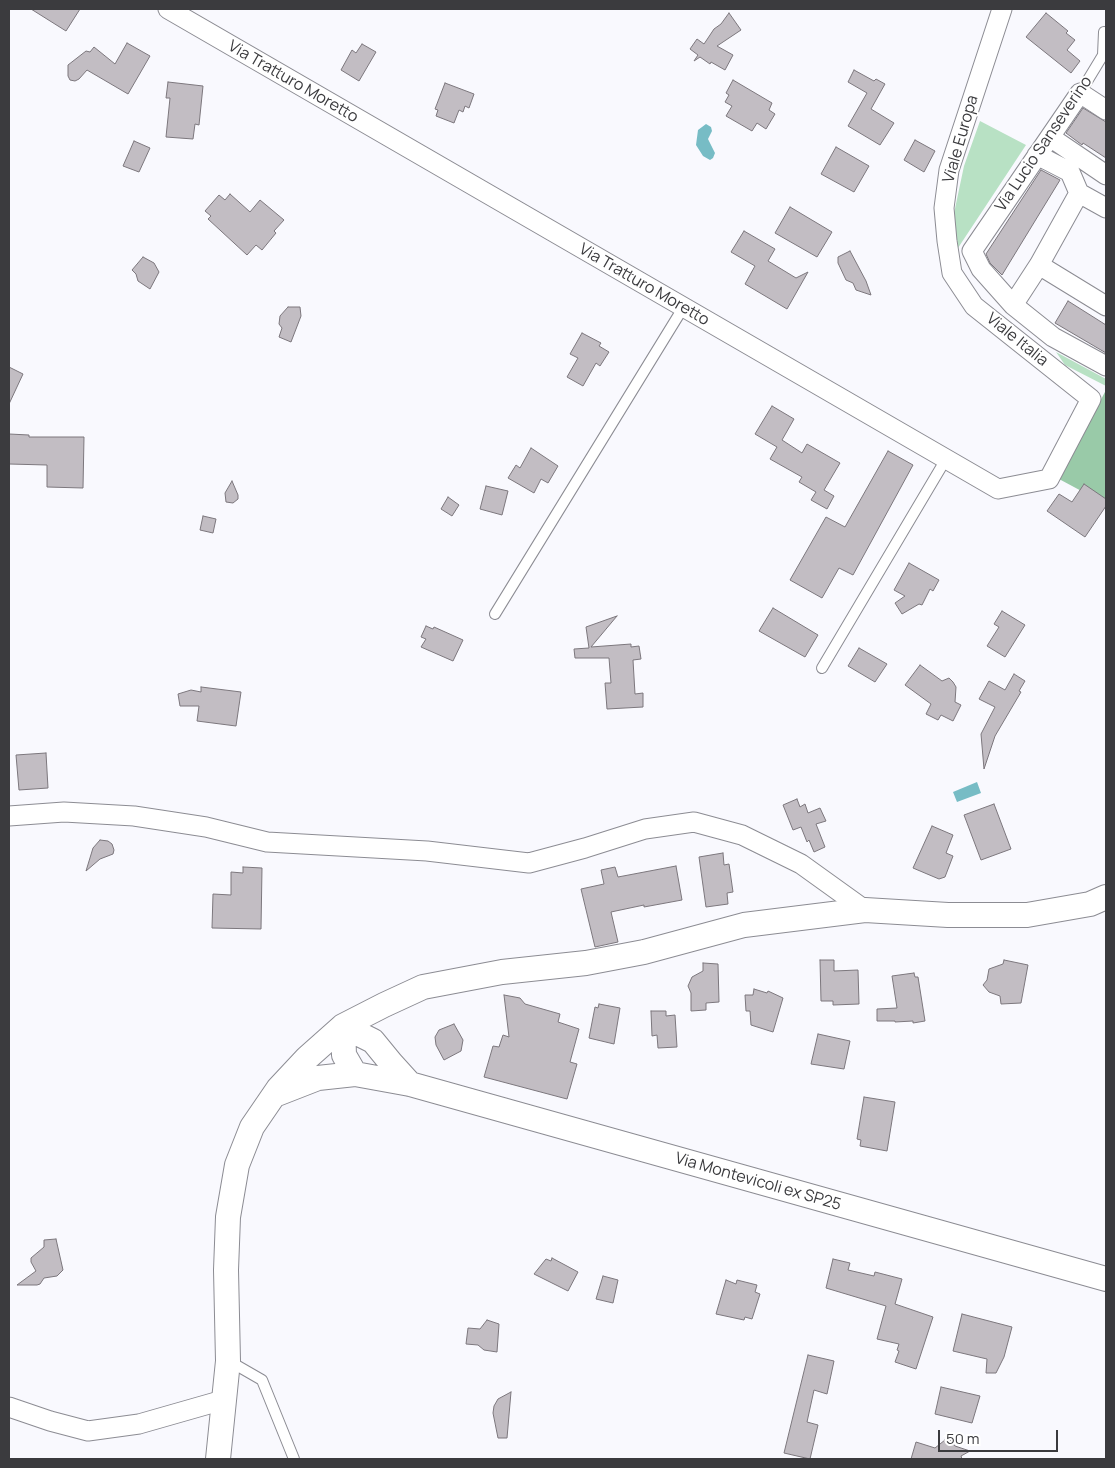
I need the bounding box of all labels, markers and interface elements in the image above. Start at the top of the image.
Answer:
street label: Via Tratturo Moretto [225,37,361,127]
street label: Via Lucio Sanseverino [992,73,1096,215]
street label: Viale Europa [939,93,983,185]
street label: Via Tratturo Moretto [576,240,712,330]
street label: Viale Italia [982,309,1052,371]
street label: Via Montevicoli ex SP25 [673,1149,843,1215]
scale bar [940,1420,1060,1452]
text: 50 m [946,1428,980,1449]

